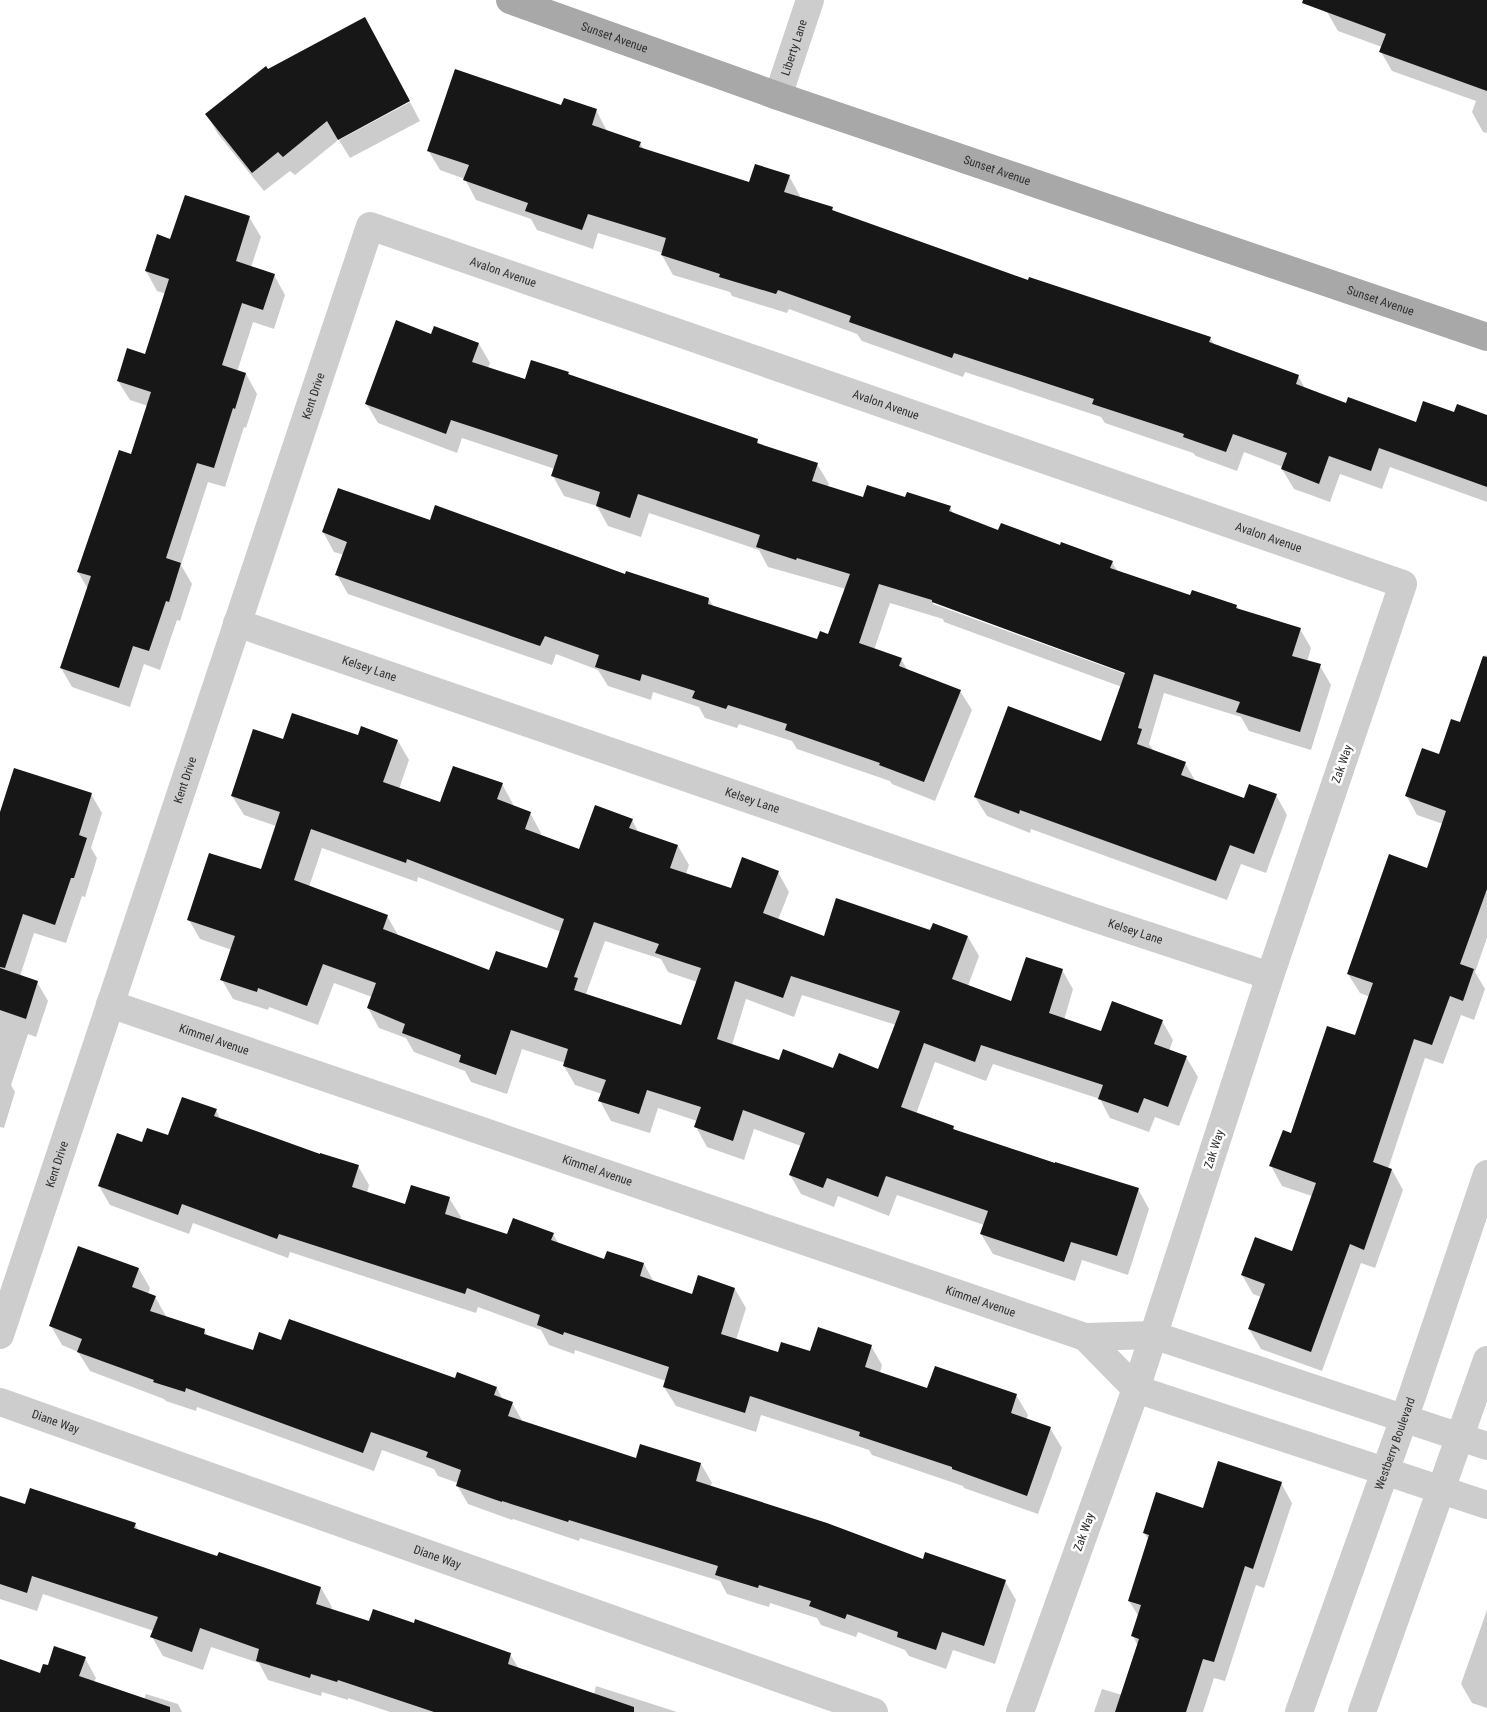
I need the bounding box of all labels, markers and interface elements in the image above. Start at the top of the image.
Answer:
street label: Liberty Lane [778,17,810,77]
street label: Sunset Avenue [579,19,650,56]
street label: Sunset Avenue [962,153,1033,188]
street label: Avalon Avenue [468,254,539,290]
street label: Sunset Avenue [1345,283,1416,319]
street label: Kent Drive [299,370,328,421]
street label: Avalon Avenue [851,387,921,423]
street label: Avalon Avenue [1233,519,1304,555]
street label: Kelsey Lane [340,653,399,685]
street label: Zak Way [1329,743,1355,785]
street label: Kent Drive [171,755,200,805]
street label: Kelsey Lane [723,785,782,816]
street label: Kelsey Lane [1106,916,1165,947]
street label: Kimmel Avenue [177,1021,251,1058]
street label: Zak Way [1201,1128,1227,1170]
street label: Kent Drive [43,1139,71,1189]
street label: Kimmel Avenue [560,1152,635,1189]
street label: Kimmel Avenue [944,1283,1018,1320]
street label: Westberry Boulevard [1372,1395,1418,1492]
street label: Diane Way [30,1407,81,1437]
street label: Zak Way [1071,1511,1097,1553]
street label: Diane Way [412,1542,463,1572]

